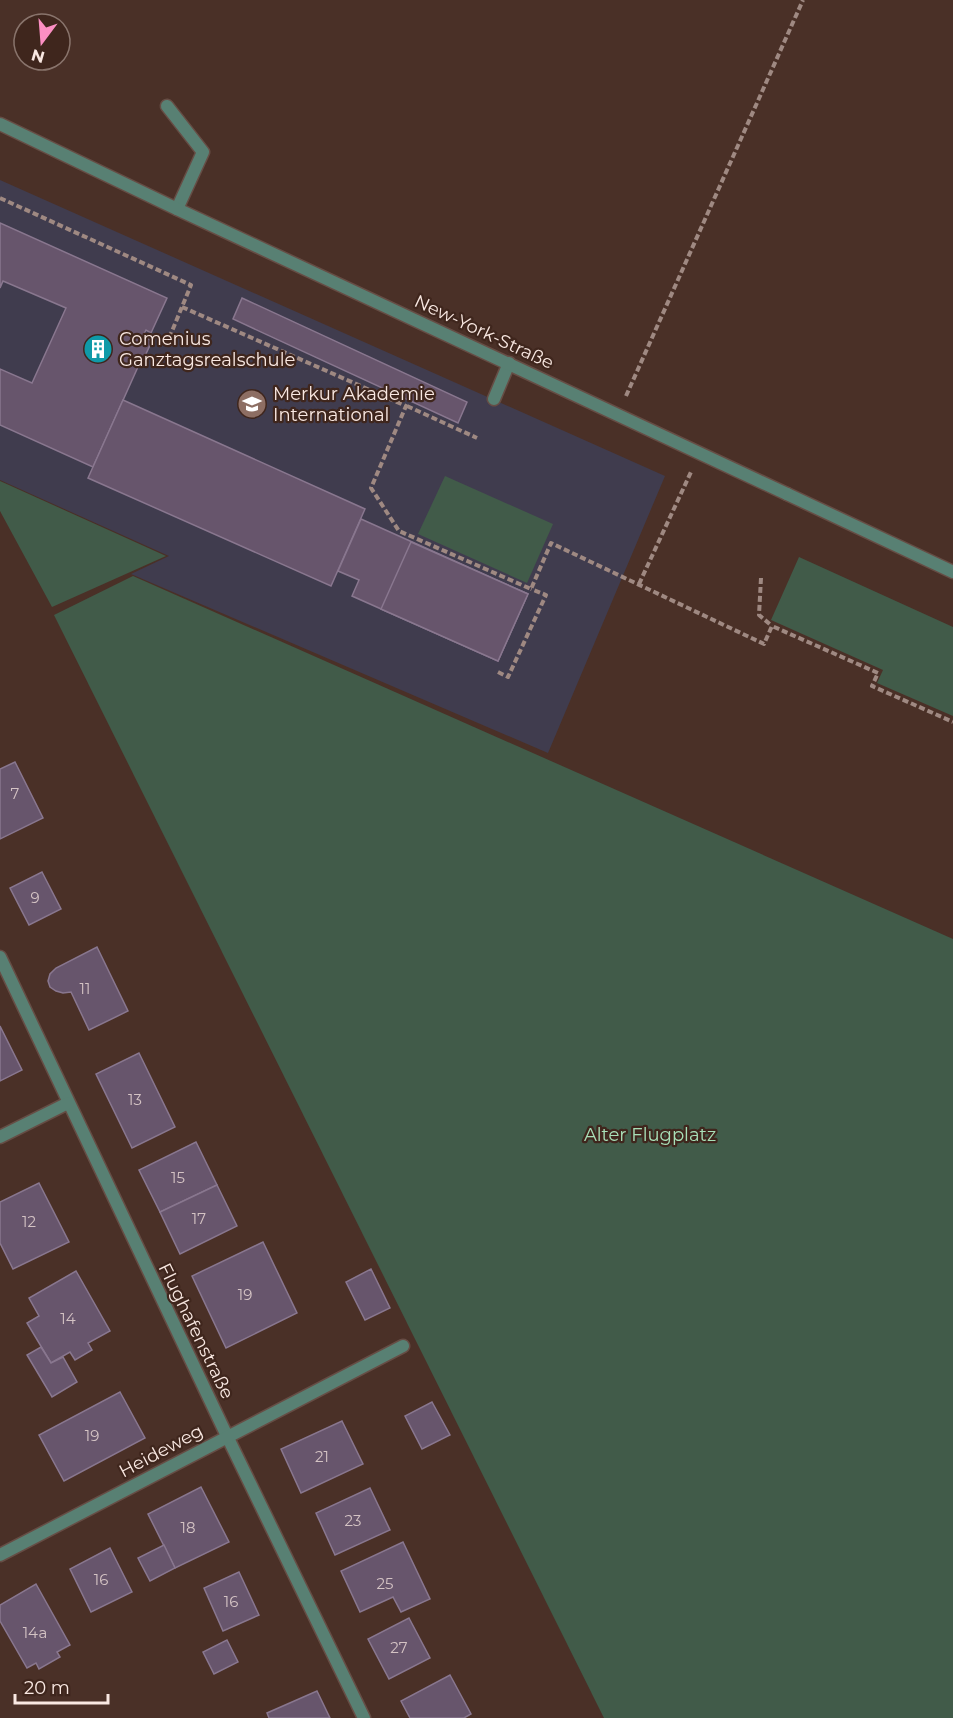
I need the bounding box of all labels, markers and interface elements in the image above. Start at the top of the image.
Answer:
north arrow [12,12,72,72]
text: N [29,45,47,67]
street label: New-York-Straße [411,290,557,374]
place label: Comenius Ganztagsrealschule [119,328,296,371]
building icon: Comenius Ganztagsrealschule [82,333,114,365]
place label: Merkur Akademie International [273,383,435,426]
school or university icon: Merkur Akademie International [236,388,268,420]
house number: 7 [11,784,20,803]
house number: 9 [30,888,40,907]
house number: 11 [80,979,90,998]
house number: 13 [128,1090,142,1109]
park label: Alter Flugplatz [584,1124,716,1146]
house number: 15 [171,1168,185,1187]
house number: 17 [192,1209,206,1228]
house number: 12 [22,1212,36,1231]
street label: Flughafenstraße [154,1259,238,1403]
house number: 19 [238,1285,252,1304]
house number: 14 [60,1309,76,1328]
street label: Heideweg [115,1420,207,1482]
house number: 19 [85,1426,99,1445]
house number: 21 [315,1447,329,1466]
house number: 23 [345,1511,361,1530]
house number: 18 [181,1518,196,1537]
house number: 16 [94,1570,108,1589]
house number: 25 [376,1574,394,1593]
house number: 16 [224,1592,238,1611]
house number: 14a [23,1623,47,1642]
house number: 27 [390,1638,408,1657]
scale bar [15,1667,108,1705]
text: 20 m [24,1677,70,1699]

